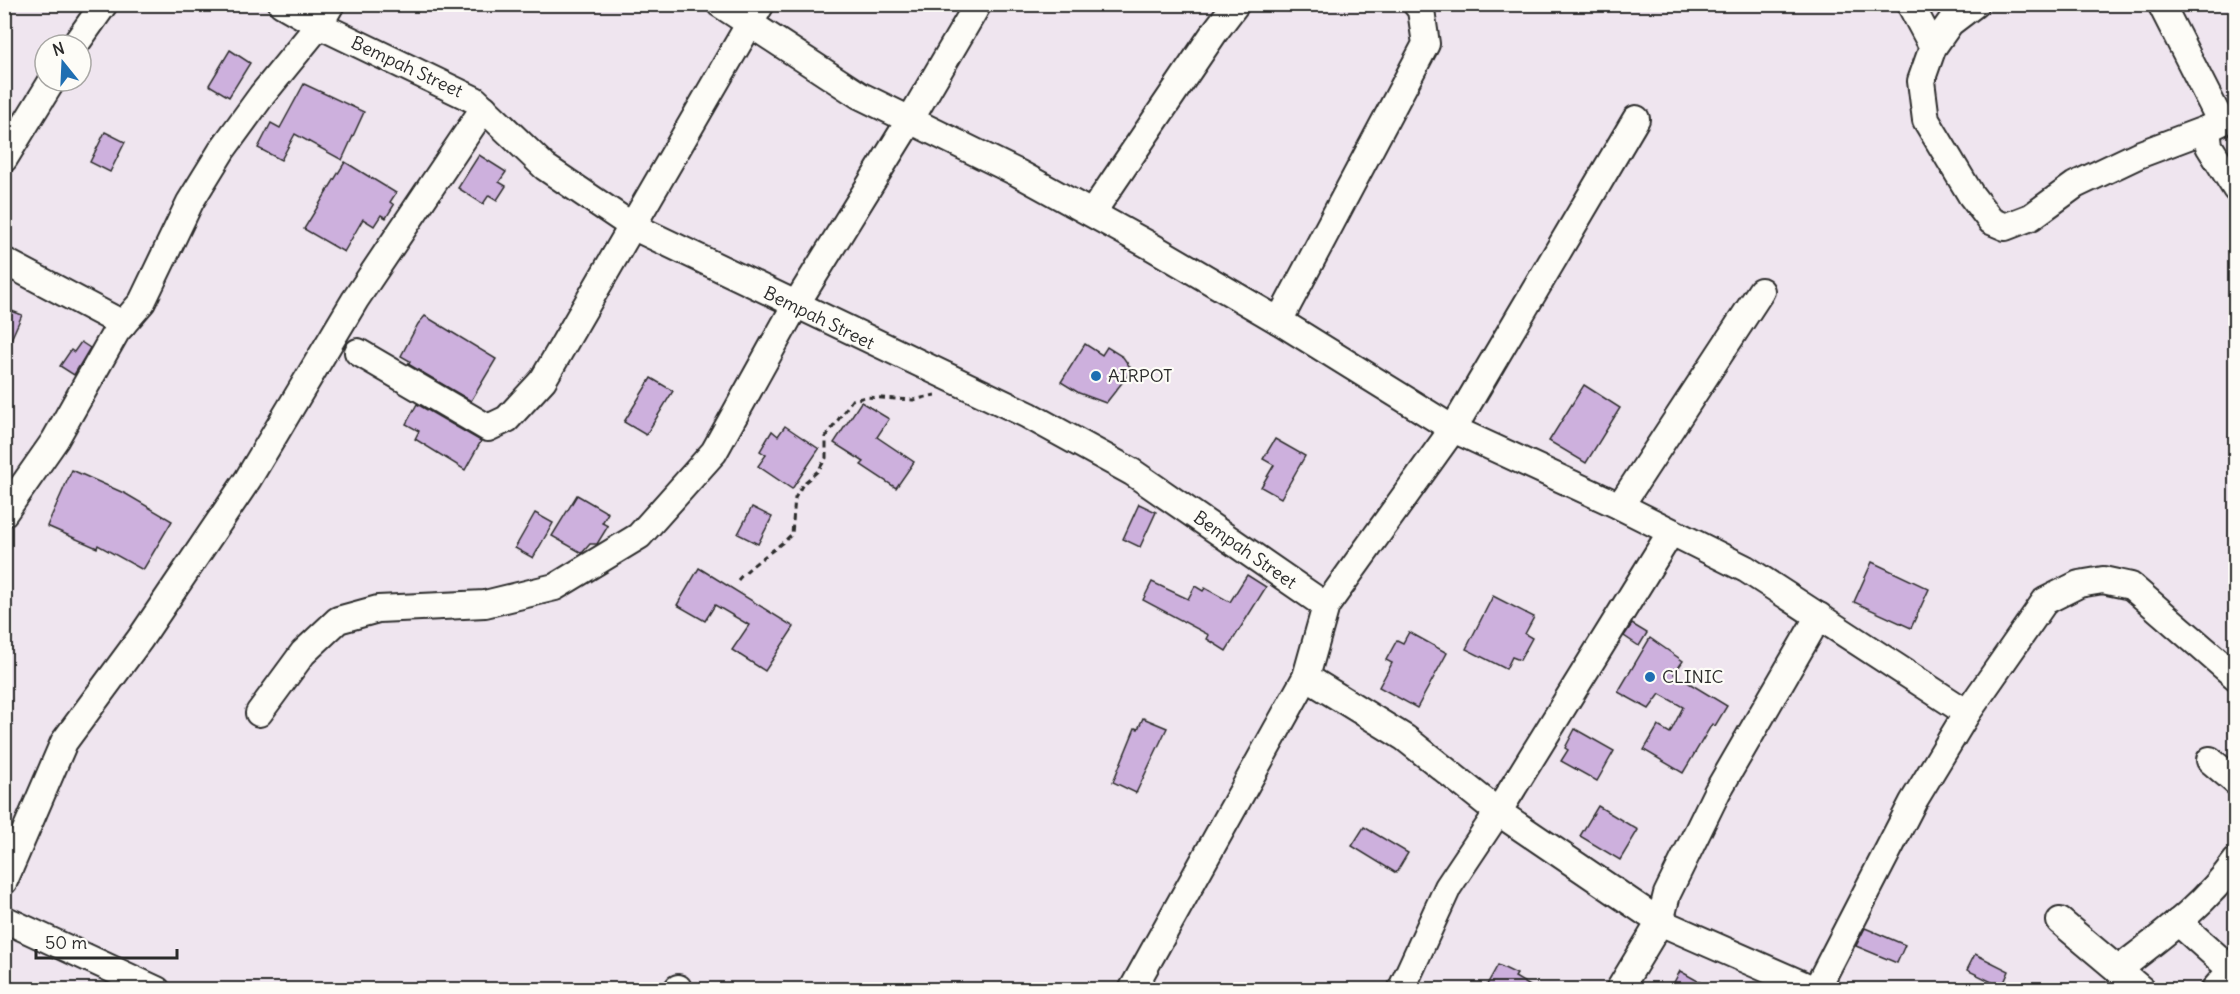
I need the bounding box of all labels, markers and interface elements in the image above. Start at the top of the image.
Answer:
street label: Bempah Street [348,31,467,102]
north arrow [33,33,93,93]
text: N [50,38,67,60]
street label: Bempah Street [760,281,878,354]
place label: AIRPOT [1108,364,1172,387]
marker: AIRPOT [1089,369,1103,383]
street label: Bempah Street [1189,506,1301,594]
place label: CLINIC [1662,665,1723,688]
marker: CLINIC [1643,670,1657,684]
scale bar [36,922,177,960]
text: 50 m [45,931,87,954]

